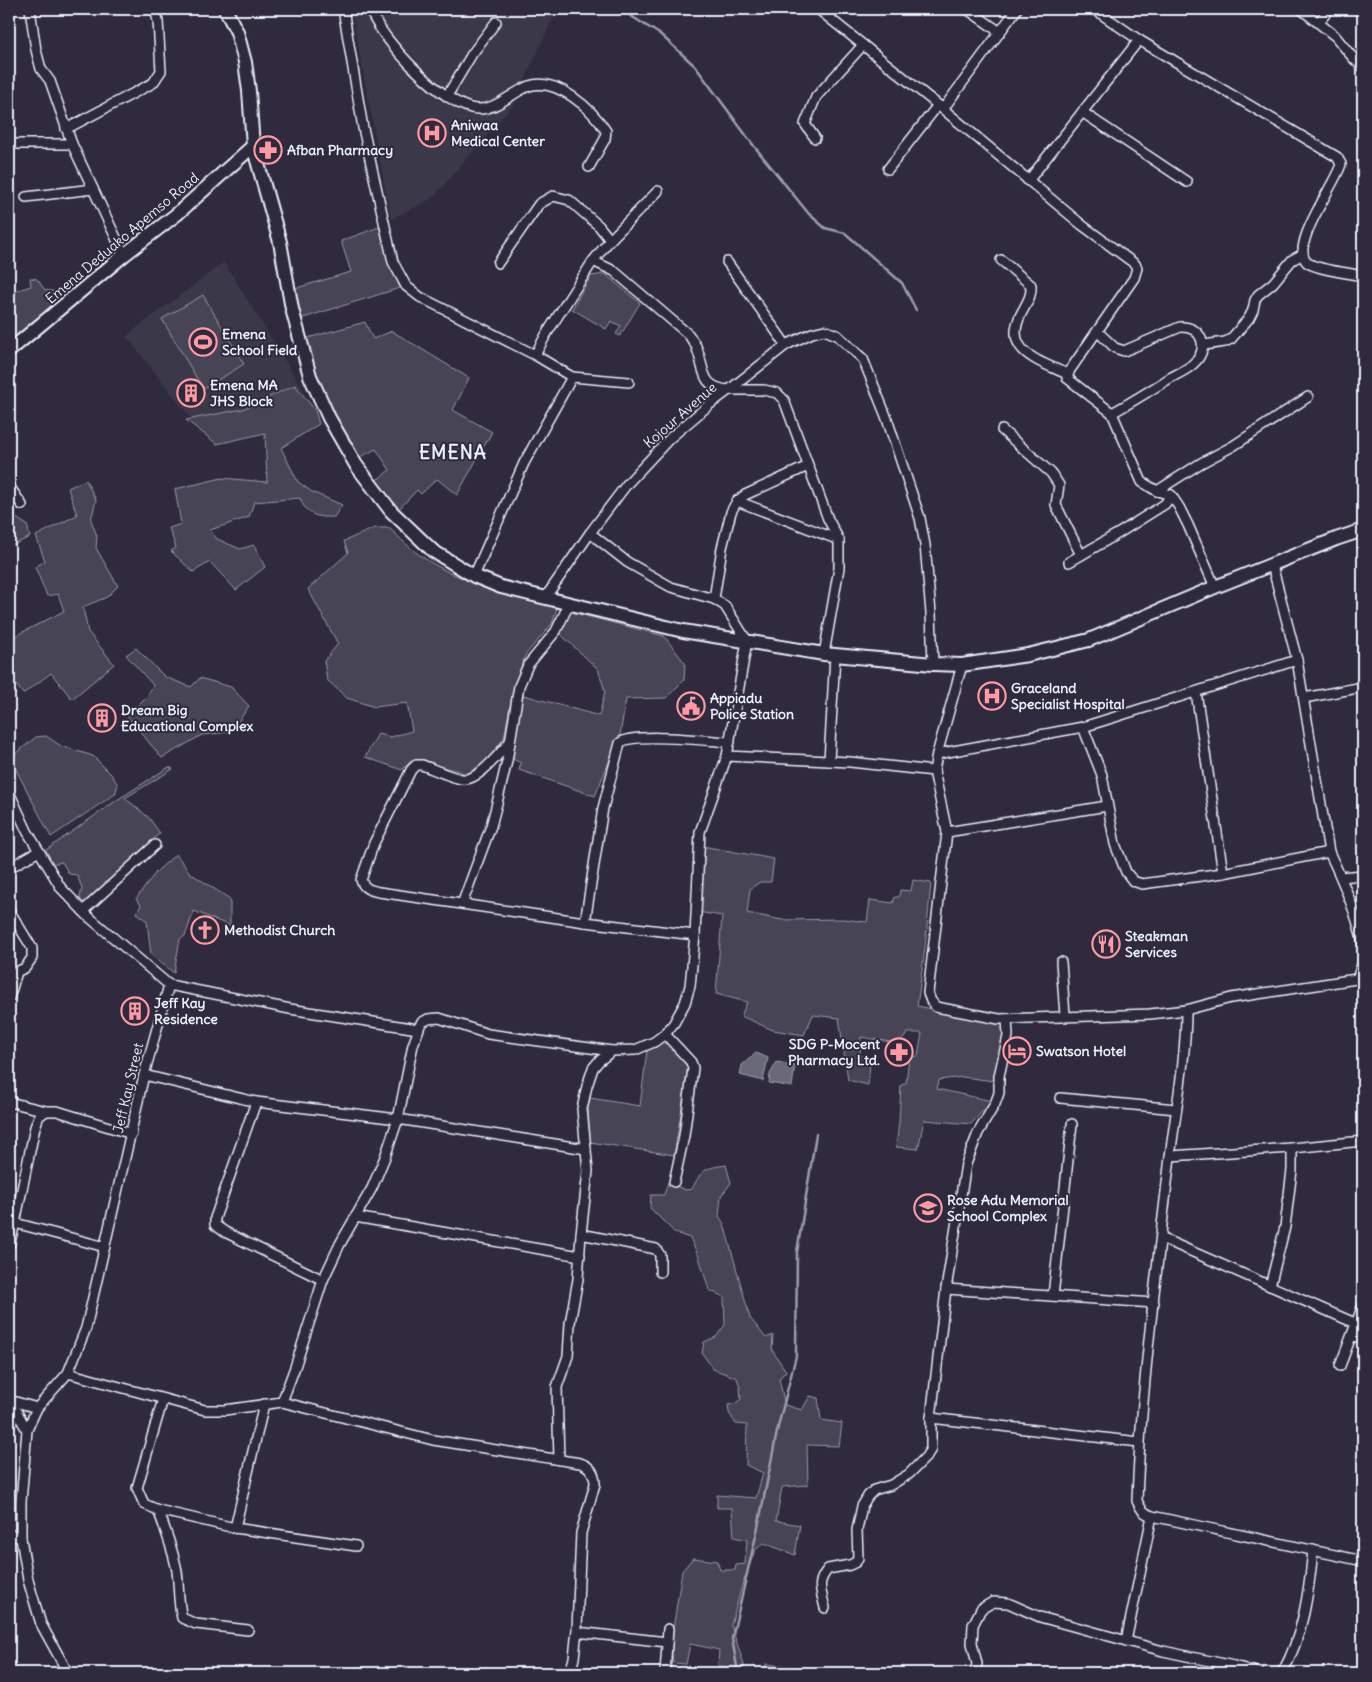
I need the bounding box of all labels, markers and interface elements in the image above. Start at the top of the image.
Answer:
place label: Aniwaa Medical Center [451,116,545,150]
hospital icon: Aniwaa Medical Center [417,118,447,148]
pharmacy icon: Afban Pharmacy [253,135,283,165]
place label: Afban Pharmacy [287,141,393,159]
street label: Emena Deduako Apemso Road [42,169,202,307]
place label: Emena School Field [222,325,298,359]
sports icon: Emena School Field [188,327,218,357]
place label: Emena MA JHS Block [210,376,278,410]
building icon: Emena MA JHS Block [176,378,206,408]
street label: Kojour Avenue [640,378,720,452]
district label: EMENA [419,440,487,464]
place label: Graceland Specialist Hospital [1011,679,1125,713]
hospital icon: Graceland Specialist Hospital [977,681,1007,711]
place label: Appiadu Police Station [710,689,794,723]
public building icon: Appiadu Police Station [676,691,706,721]
place label: Dream Big Educational Complex [121,701,254,735]
building icon: Dream Big Educational Complex [87,703,117,733]
church icon: Methodist Church [190,915,220,945]
place label: Methodist Church [224,921,335,939]
place label: Steakman Services [1125,927,1188,961]
restaurant icon: Steakman Services [1091,929,1121,959]
place label: Jeff Kay Residence [154,994,218,1028]
building icon: Jeff Kay Residence [120,996,150,1026]
place label: SDG P-Mocent Pharmacy Ltd. [788,1035,880,1069]
hotel icon: Swatson Hotel [1002,1036,1032,1066]
pharmacy icon: SDG P-Mocent Pharmacy Ltd. [884,1037,914,1067]
street label: Jeff Kay Street [109,1041,147,1135]
place label: Swatson Hotel [1036,1042,1126,1060]
place label: Rose Adu Memorial School Complex [947,1191,1069,1225]
school or university icon: Rose Adu Memorial School Complex [913,1193,943,1223]

